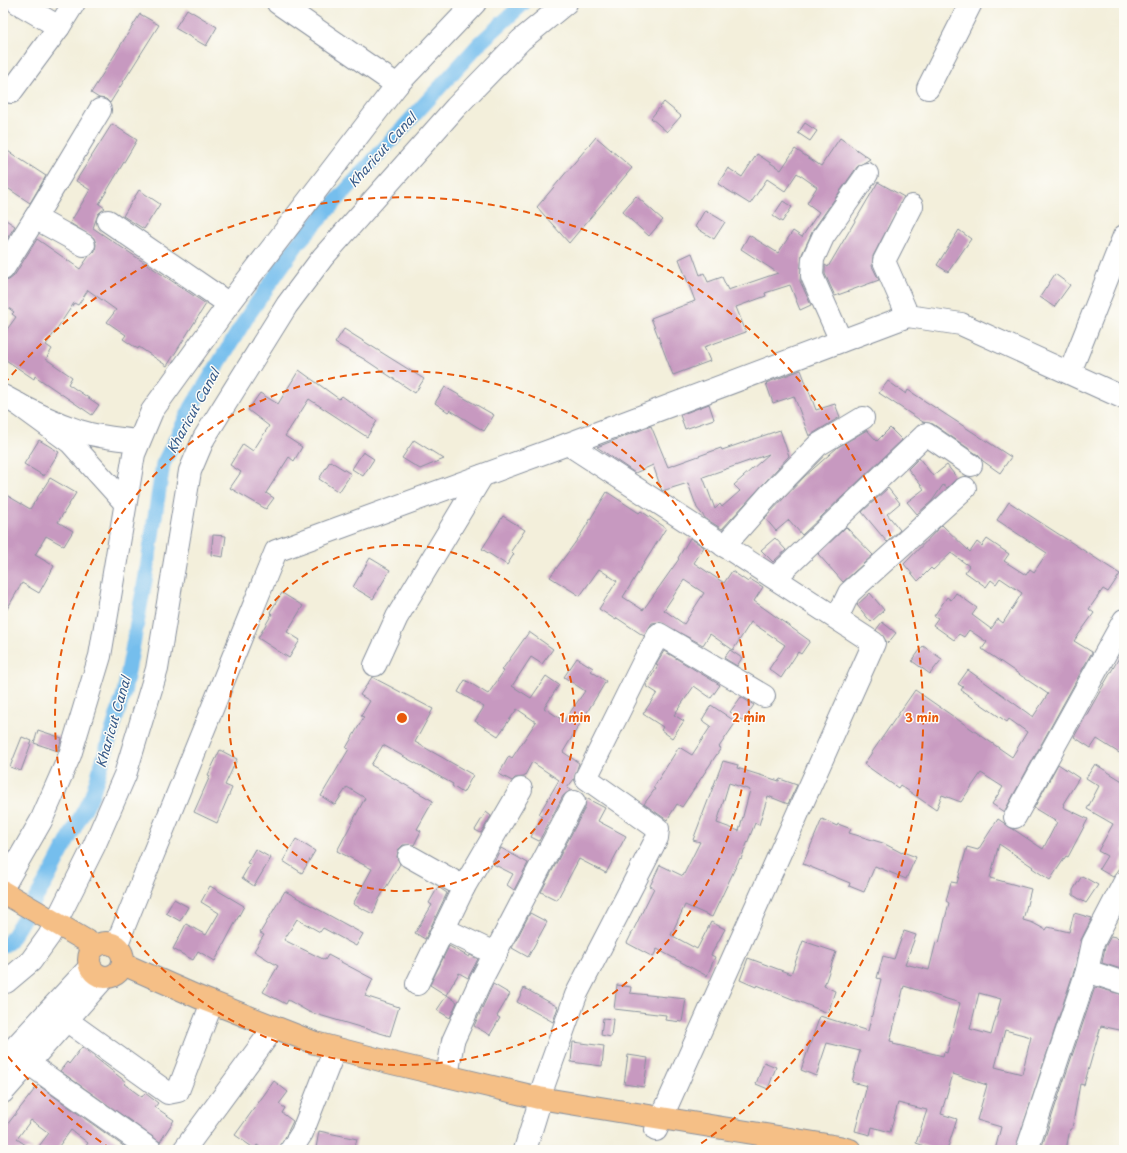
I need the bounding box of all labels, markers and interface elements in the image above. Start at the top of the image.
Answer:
water label: Kharicut Canal [343,107,422,191]
water label: Kharicut Canal [162,363,225,456]
water label: Kharicut Canal [90,672,135,769]
text: 1 min [559,708,591,726]
text: 2 min [732,708,766,726]
text: 3 min [905,708,939,726]
centre of rings [395,711,409,725]

